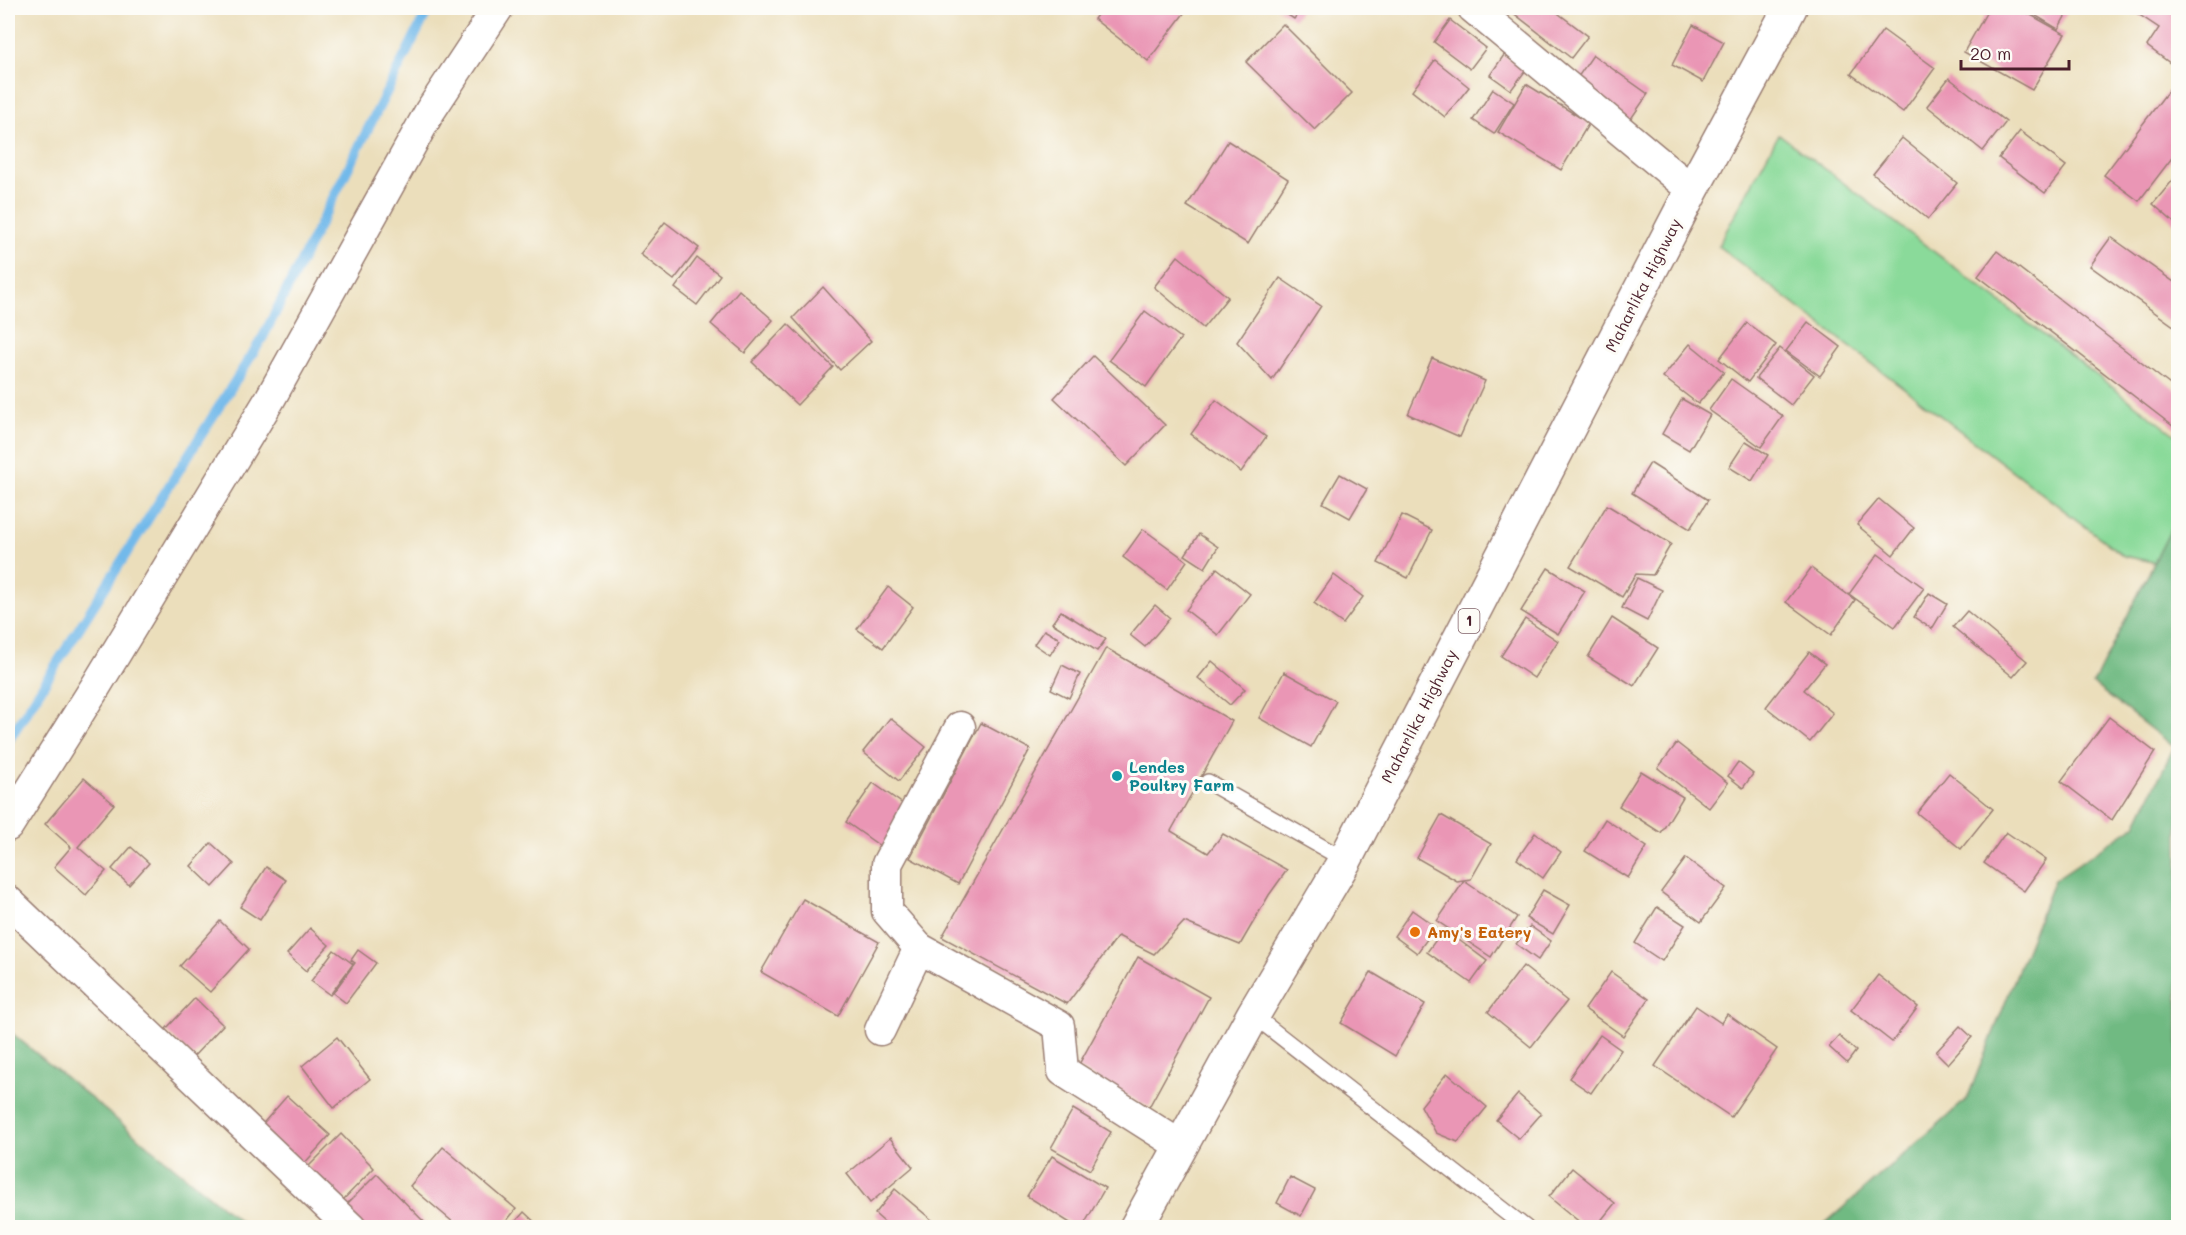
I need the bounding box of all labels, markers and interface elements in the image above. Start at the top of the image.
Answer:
scale bar [1961,33,2069,71]
text: 20 m [1970,41,2011,65]
street label: Maharlika Highway [1600,214,1685,355]
road number: 1 [1458,609,1480,633]
street label: Maharlika Highway [1376,645,1461,786]
place label: Lendes Poultry Farm [1129,756,1234,795]
marker: Lendes Poultry Farm [1110,769,1124,783]
place label: Amy's Eatery [1427,921,1532,942]
marker: Amy's Eatery [1408,925,1422,939]

